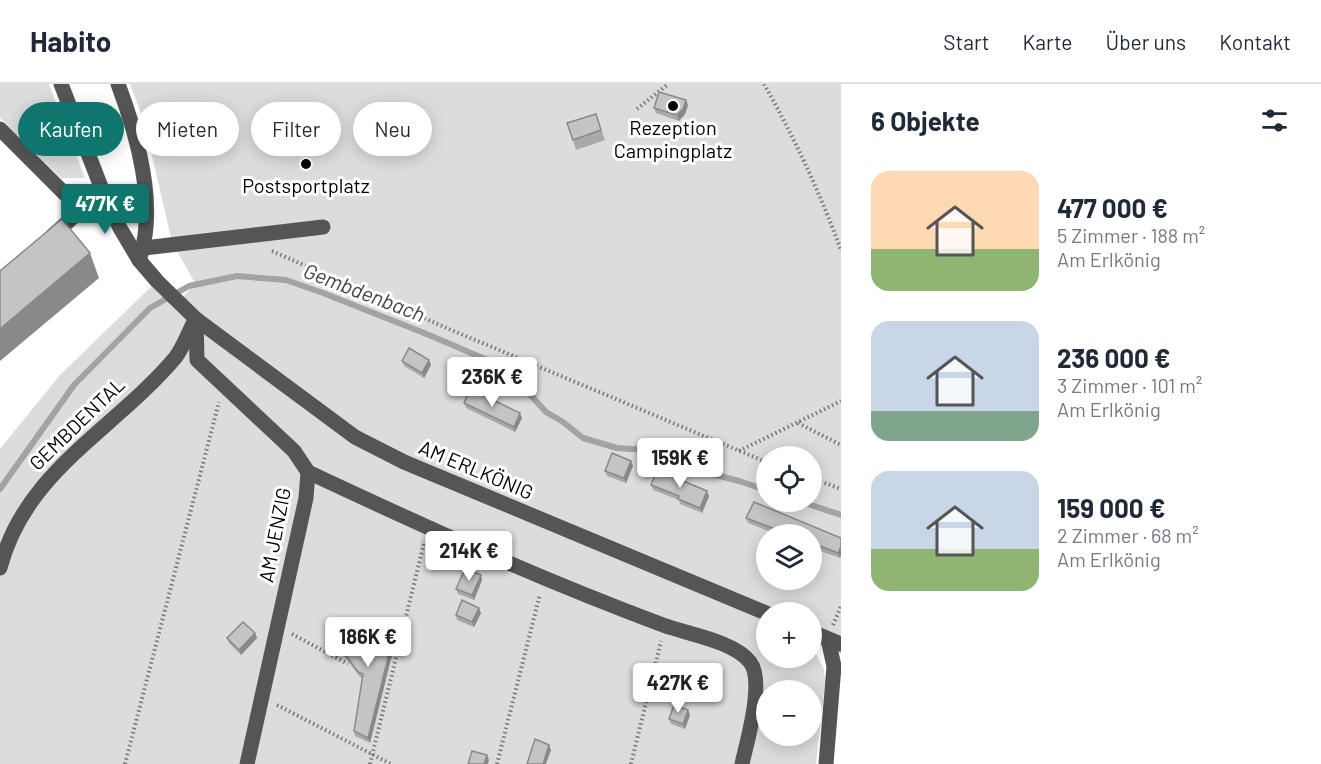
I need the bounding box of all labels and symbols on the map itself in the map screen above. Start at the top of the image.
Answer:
marker: Rezeption Campingplatz [666,99,680,113]
place label: Rezeption Campingplatz [614,115,732,162]
marker: Postsportplatz [299,157,313,171]
place label: Postsportplatz [242,173,370,197]
pin: 477K € [56,184,154,235]
water label: Gembdenbach [300,257,429,326]
pin: 236K € [443,357,541,408]
street label: GEMBDENTAL [24,372,129,475]
street label: AM ERLKÖNIG [416,434,537,504]
pin: 159K € [631,438,729,489]
street label: AM JENZIG [253,485,295,584]
pin: 214K € [420,531,518,582]
pin: 186K € [319,617,417,668]
pin: 427K € [629,663,727,714]

